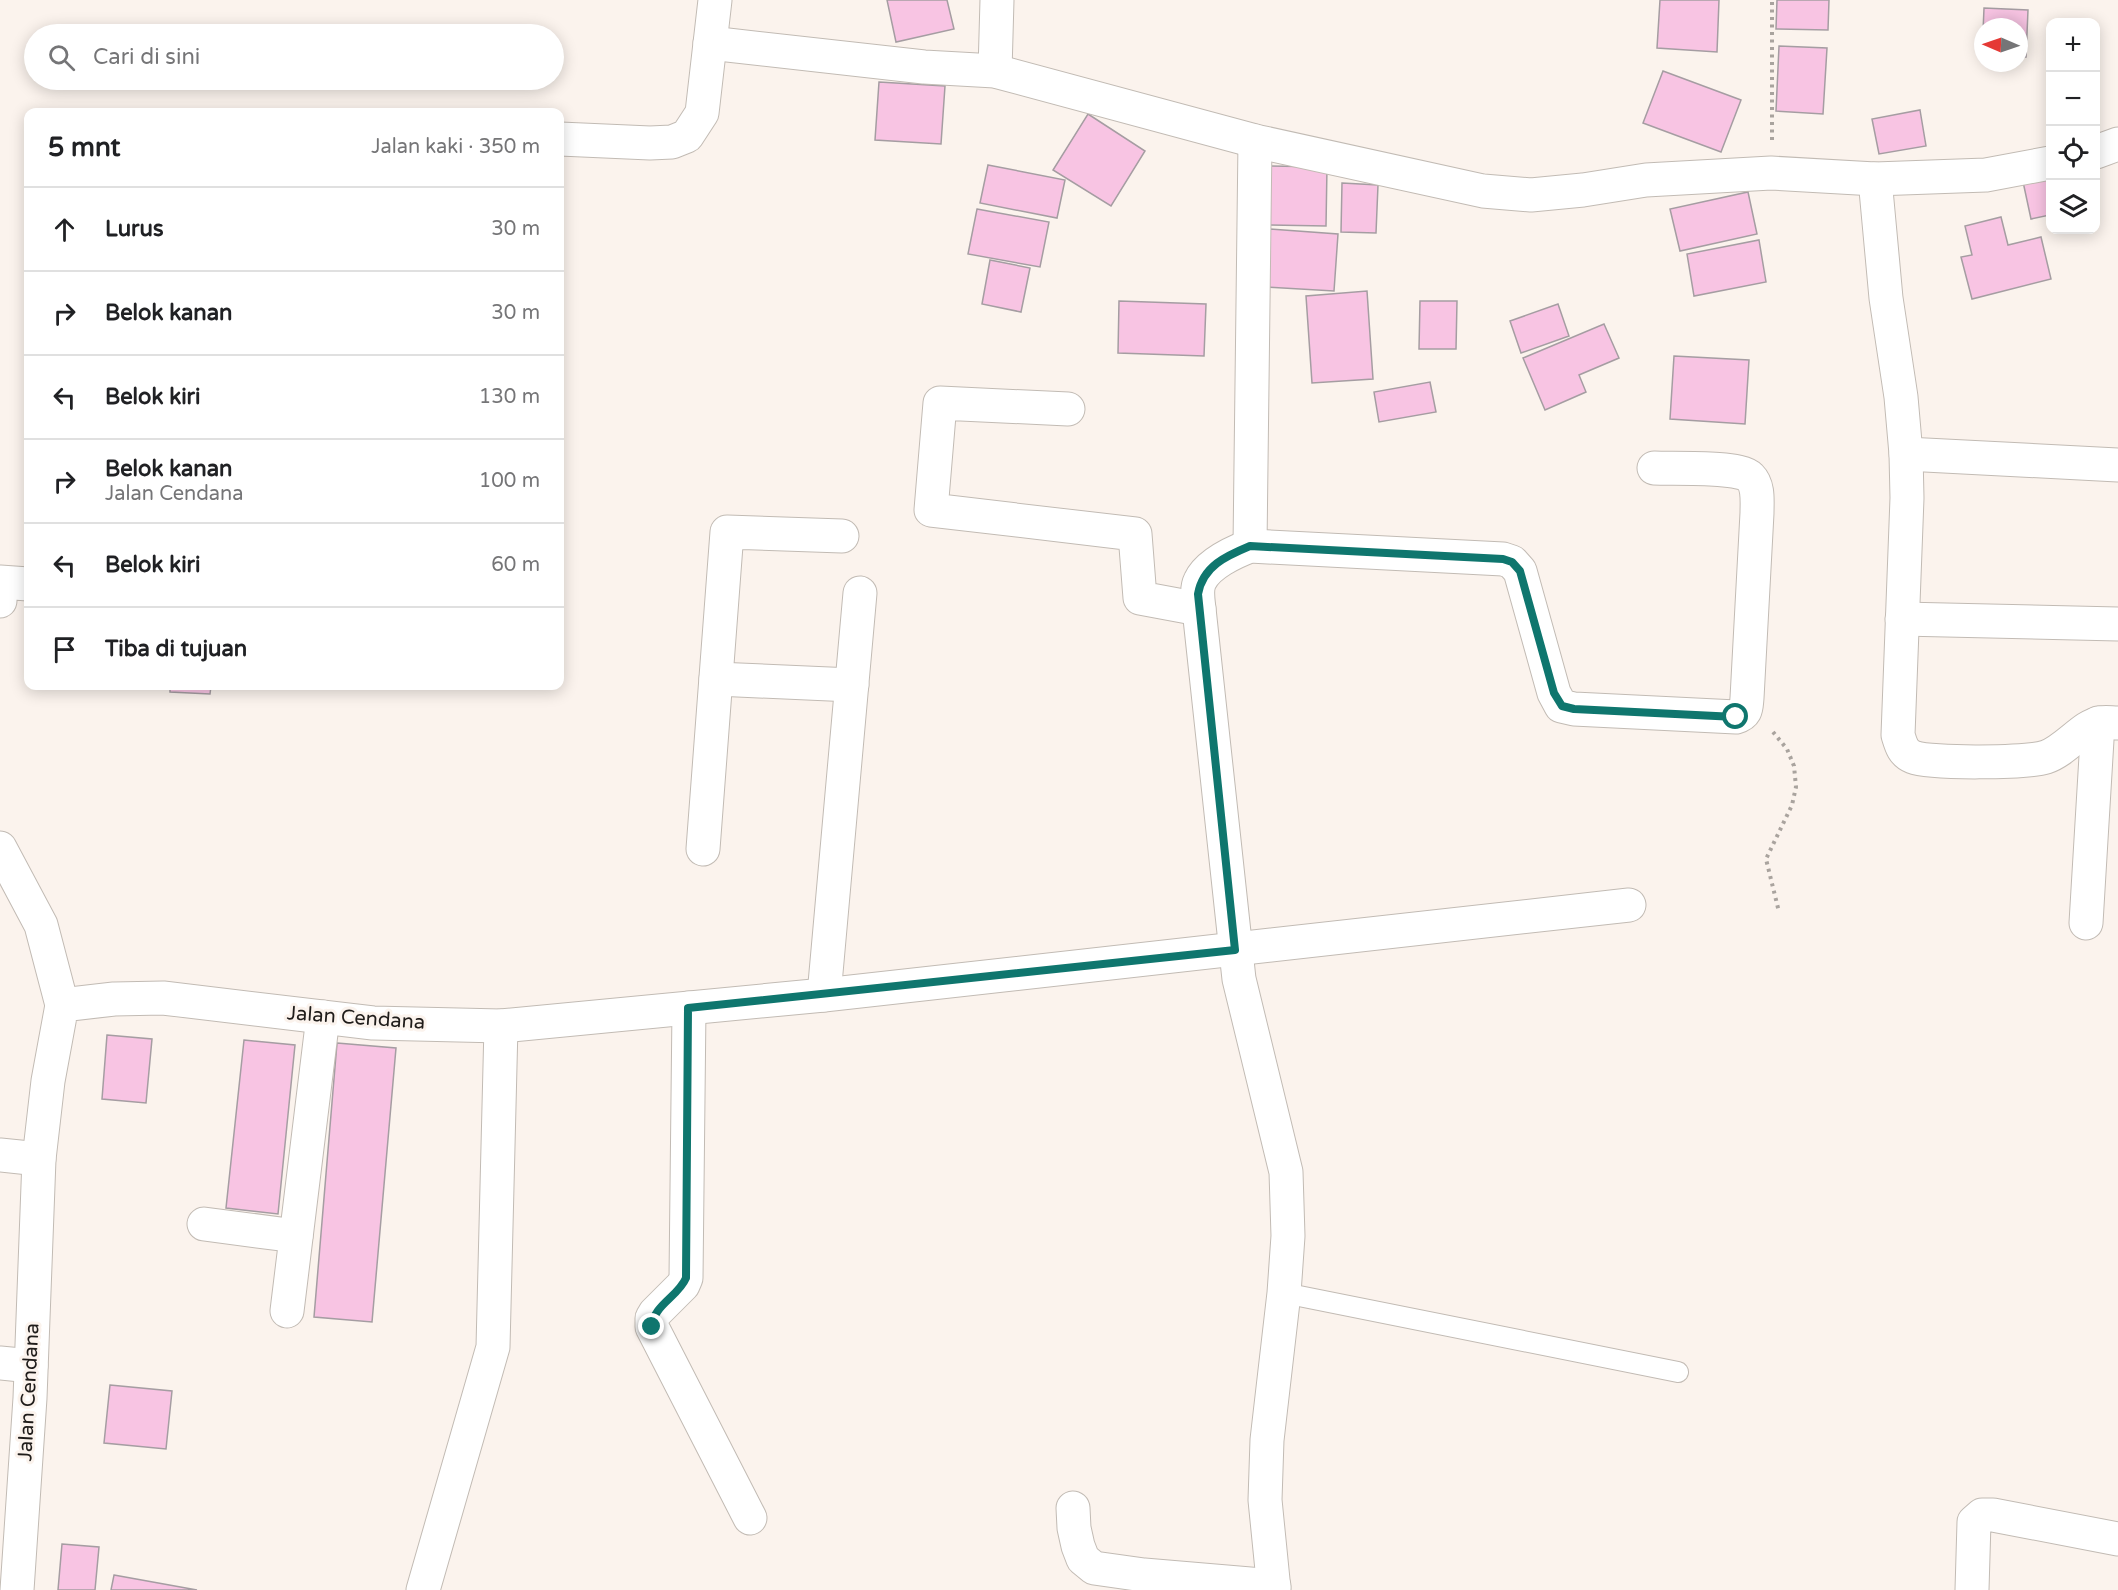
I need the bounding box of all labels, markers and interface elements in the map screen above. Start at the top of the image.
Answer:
north arrow [1974,18,2028,72]
map controls [2046,18,2100,234]
button: + [2046,18,2100,72]
search box [24,24,564,90]
icon: search [45,41,78,74]
text: Cari di sini [93,44,200,70]
button: − [2046,72,2100,126]
button: locate [2046,126,2100,180]
text: 5 mnt [48,132,120,163]
text: Jalan kaki · 350 m [371,135,540,159]
button: layers [2046,180,2100,234]
icon: ahead [48,213,81,246]
text: Lurus [105,216,163,242]
text: 30 m [491,217,540,241]
icon: right [48,297,81,330]
text: Belok kanan [105,300,232,326]
text: 30 m [491,301,540,325]
icon: left [48,381,81,414]
text: Belok kiri [105,384,201,410]
text: 130 m [479,385,540,409]
text: Belok kanan [105,456,232,482]
icon: right [48,465,81,498]
text: 100 m [479,469,540,493]
text: Jalan Cendana [105,482,244,506]
icon: left [48,549,81,582]
text: Belok kiri [105,552,201,578]
text: 60 m [491,553,540,577]
icon: arrive [48,633,81,666]
text: Tiba di tujuan [105,636,247,662]
route start [1722,703,1748,729]
street label: Jalan Cendana [286,1001,426,1035]
route end [638,1313,664,1339]
street label: Jalan Cendana [13,1322,45,1462]

